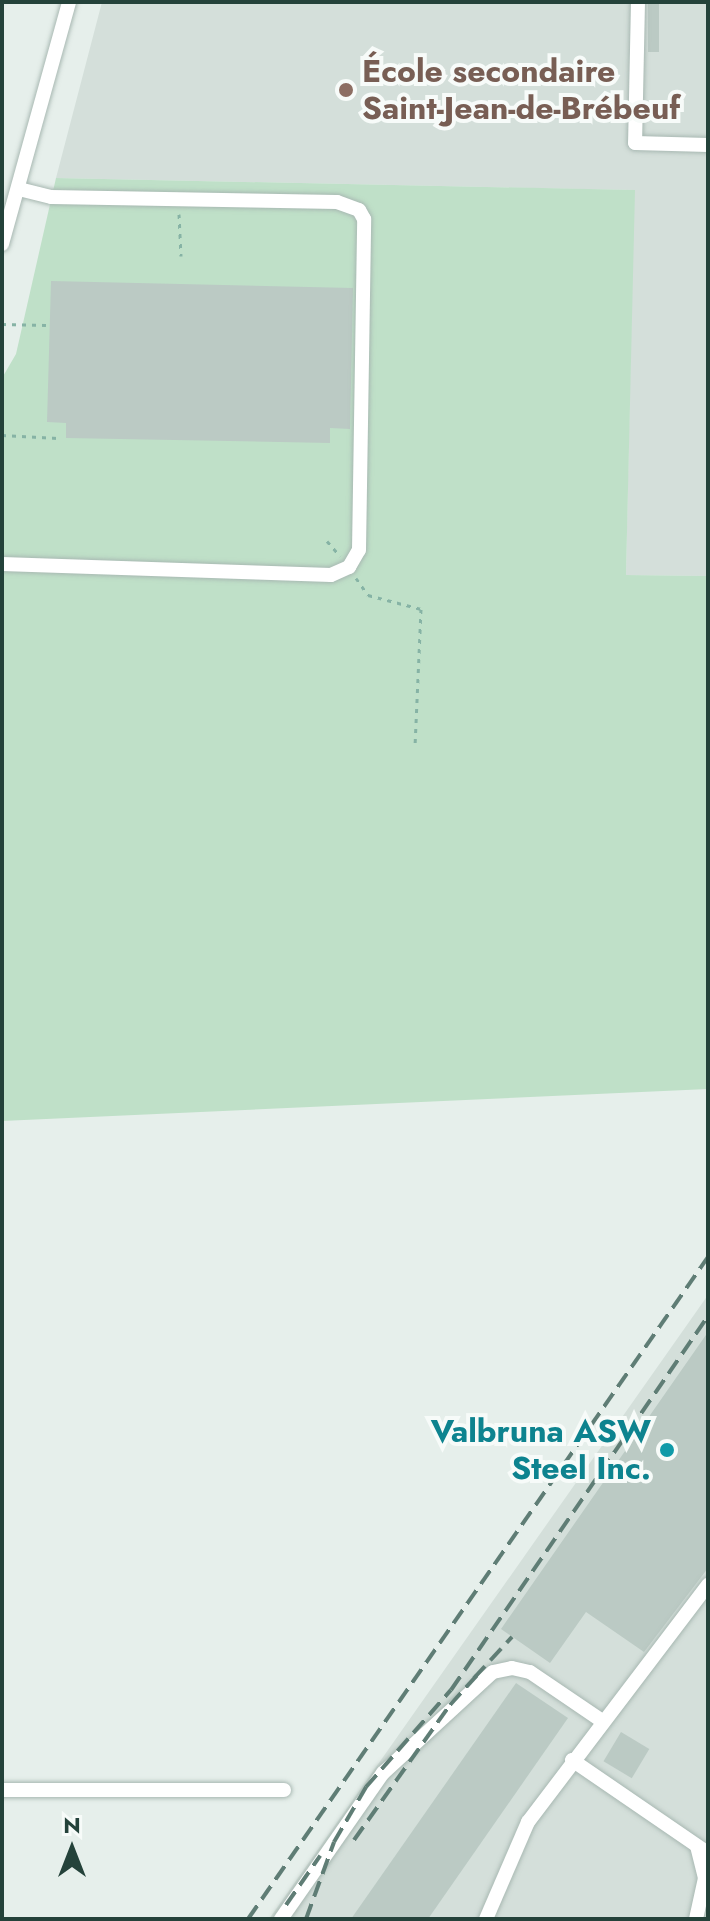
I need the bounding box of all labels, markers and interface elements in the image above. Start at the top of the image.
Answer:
place label: École secondaire Saint-Jean-de-Brébeuf [362,53,680,128]
marker: École secondaire Saint-Jean-de-Brébeuf [337,81,355,99]
place label: Valbruna ASW Steel Inc. [431,1413,651,1488]
marker: Valbruna ASW Steel Inc. [658,1441,676,1459]
north arrow [32,1809,112,1889]
text: N [63,1809,81,1841]

